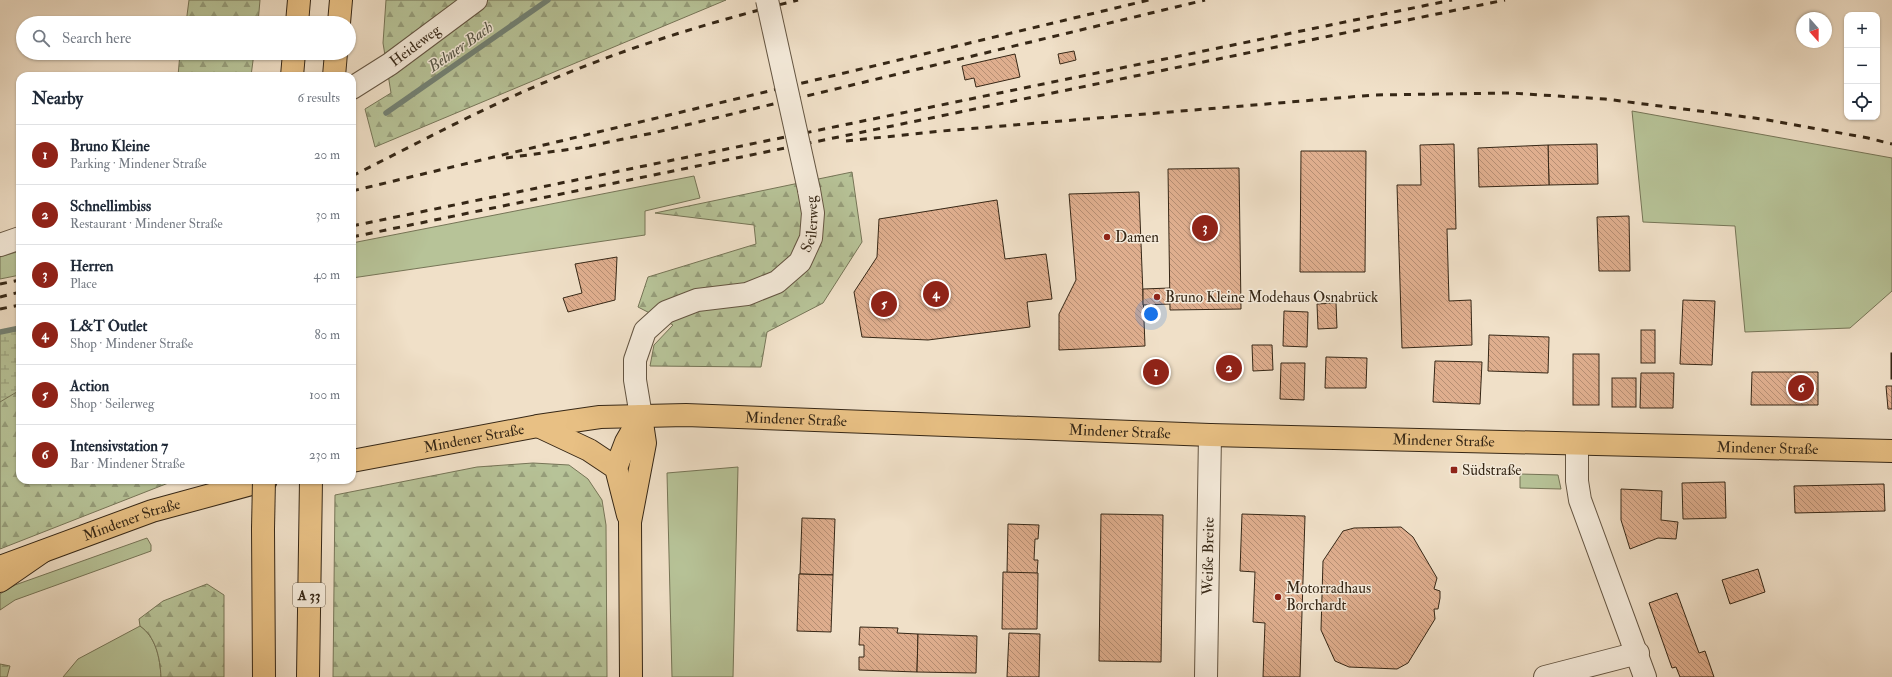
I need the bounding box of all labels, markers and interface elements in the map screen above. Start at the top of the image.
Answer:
north arrow [1796,12,1832,48]
map controls [1844,12,1880,120]
button: + [1844,12,1880,48]
search box [16,16,356,60]
water label: Belmer Bach [423,17,497,77]
street label: Heideweg [386,20,445,71]
icon: search [30,27,52,49]
text: Search here [62,29,131,48]
button: − [1844,48,1880,84]
button: locate [1844,84,1880,120]
text: Nearby [32,88,83,109]
text: 6 results [297,90,340,106]
text: Bruno Kleine [70,137,150,156]
text: 1 [43,147,47,163]
text: 20 m [314,147,340,163]
text: Parking · Mindener Straße [70,156,207,172]
street label: Seilerweg [797,194,823,256]
text: Schnellimbiss [70,197,151,216]
text: 2 [42,207,48,223]
text: 30 m [316,207,340,223]
pin: 3 [1192,213,1218,243]
text: Restaurant · Mindener Straße [70,216,223,232]
place label: Damen [1115,228,1159,247]
marker: Damen [1102,232,1112,242]
text: Herren [70,257,114,276]
text: 3 [43,267,48,283]
text: 40 m [314,267,340,283]
text: Place [70,276,97,292]
pin: 4 [923,279,949,309]
place label: Bruno Kleine Modehaus Osnabrück [1165,288,1378,307]
pin: 5 [871,289,897,319]
marker: Bruno Kleine Modehaus Osnabrück [1152,292,1162,302]
your location [1141,304,1161,324]
text: L&T Outlet [70,317,147,336]
text: 4 [41,327,49,343]
text: 80 m [314,327,340,343]
text: Shop · Mindener Straße [70,336,193,352]
pin: 2 [1216,353,1242,383]
pin: 1 [1143,357,1169,387]
pin: 6 [1788,373,1814,403]
text: Action [70,377,109,396]
text: 5 [42,387,48,403]
text: 100 m [309,387,340,403]
text: Shop · Seilerweg [70,396,154,412]
street label: Mindener Straße [745,408,847,431]
street label: Mindener Straße [422,420,526,457]
street label: Mindener Straße [1068,421,1171,443]
street label: Mindener Straße [1392,430,1495,452]
text: Intensivstation 7 [70,437,168,456]
street label: Mindener Straße [1716,438,1819,459]
text: 6 [42,447,48,463]
text: 230 m [309,447,340,463]
text: Bar · Mindener Straße [70,456,185,472]
place label: Südstraße [1462,461,1522,480]
marker: Südstraße [1449,465,1459,475]
street label: Mindener Straße [80,495,183,546]
street label: Weiße Breite [1198,517,1219,596]
place label: Motorradhaus Borchardt [1286,579,1371,615]
road number: A 33 [293,583,325,607]
marker: Motorradhaus Borchardt [1273,592,1283,602]

